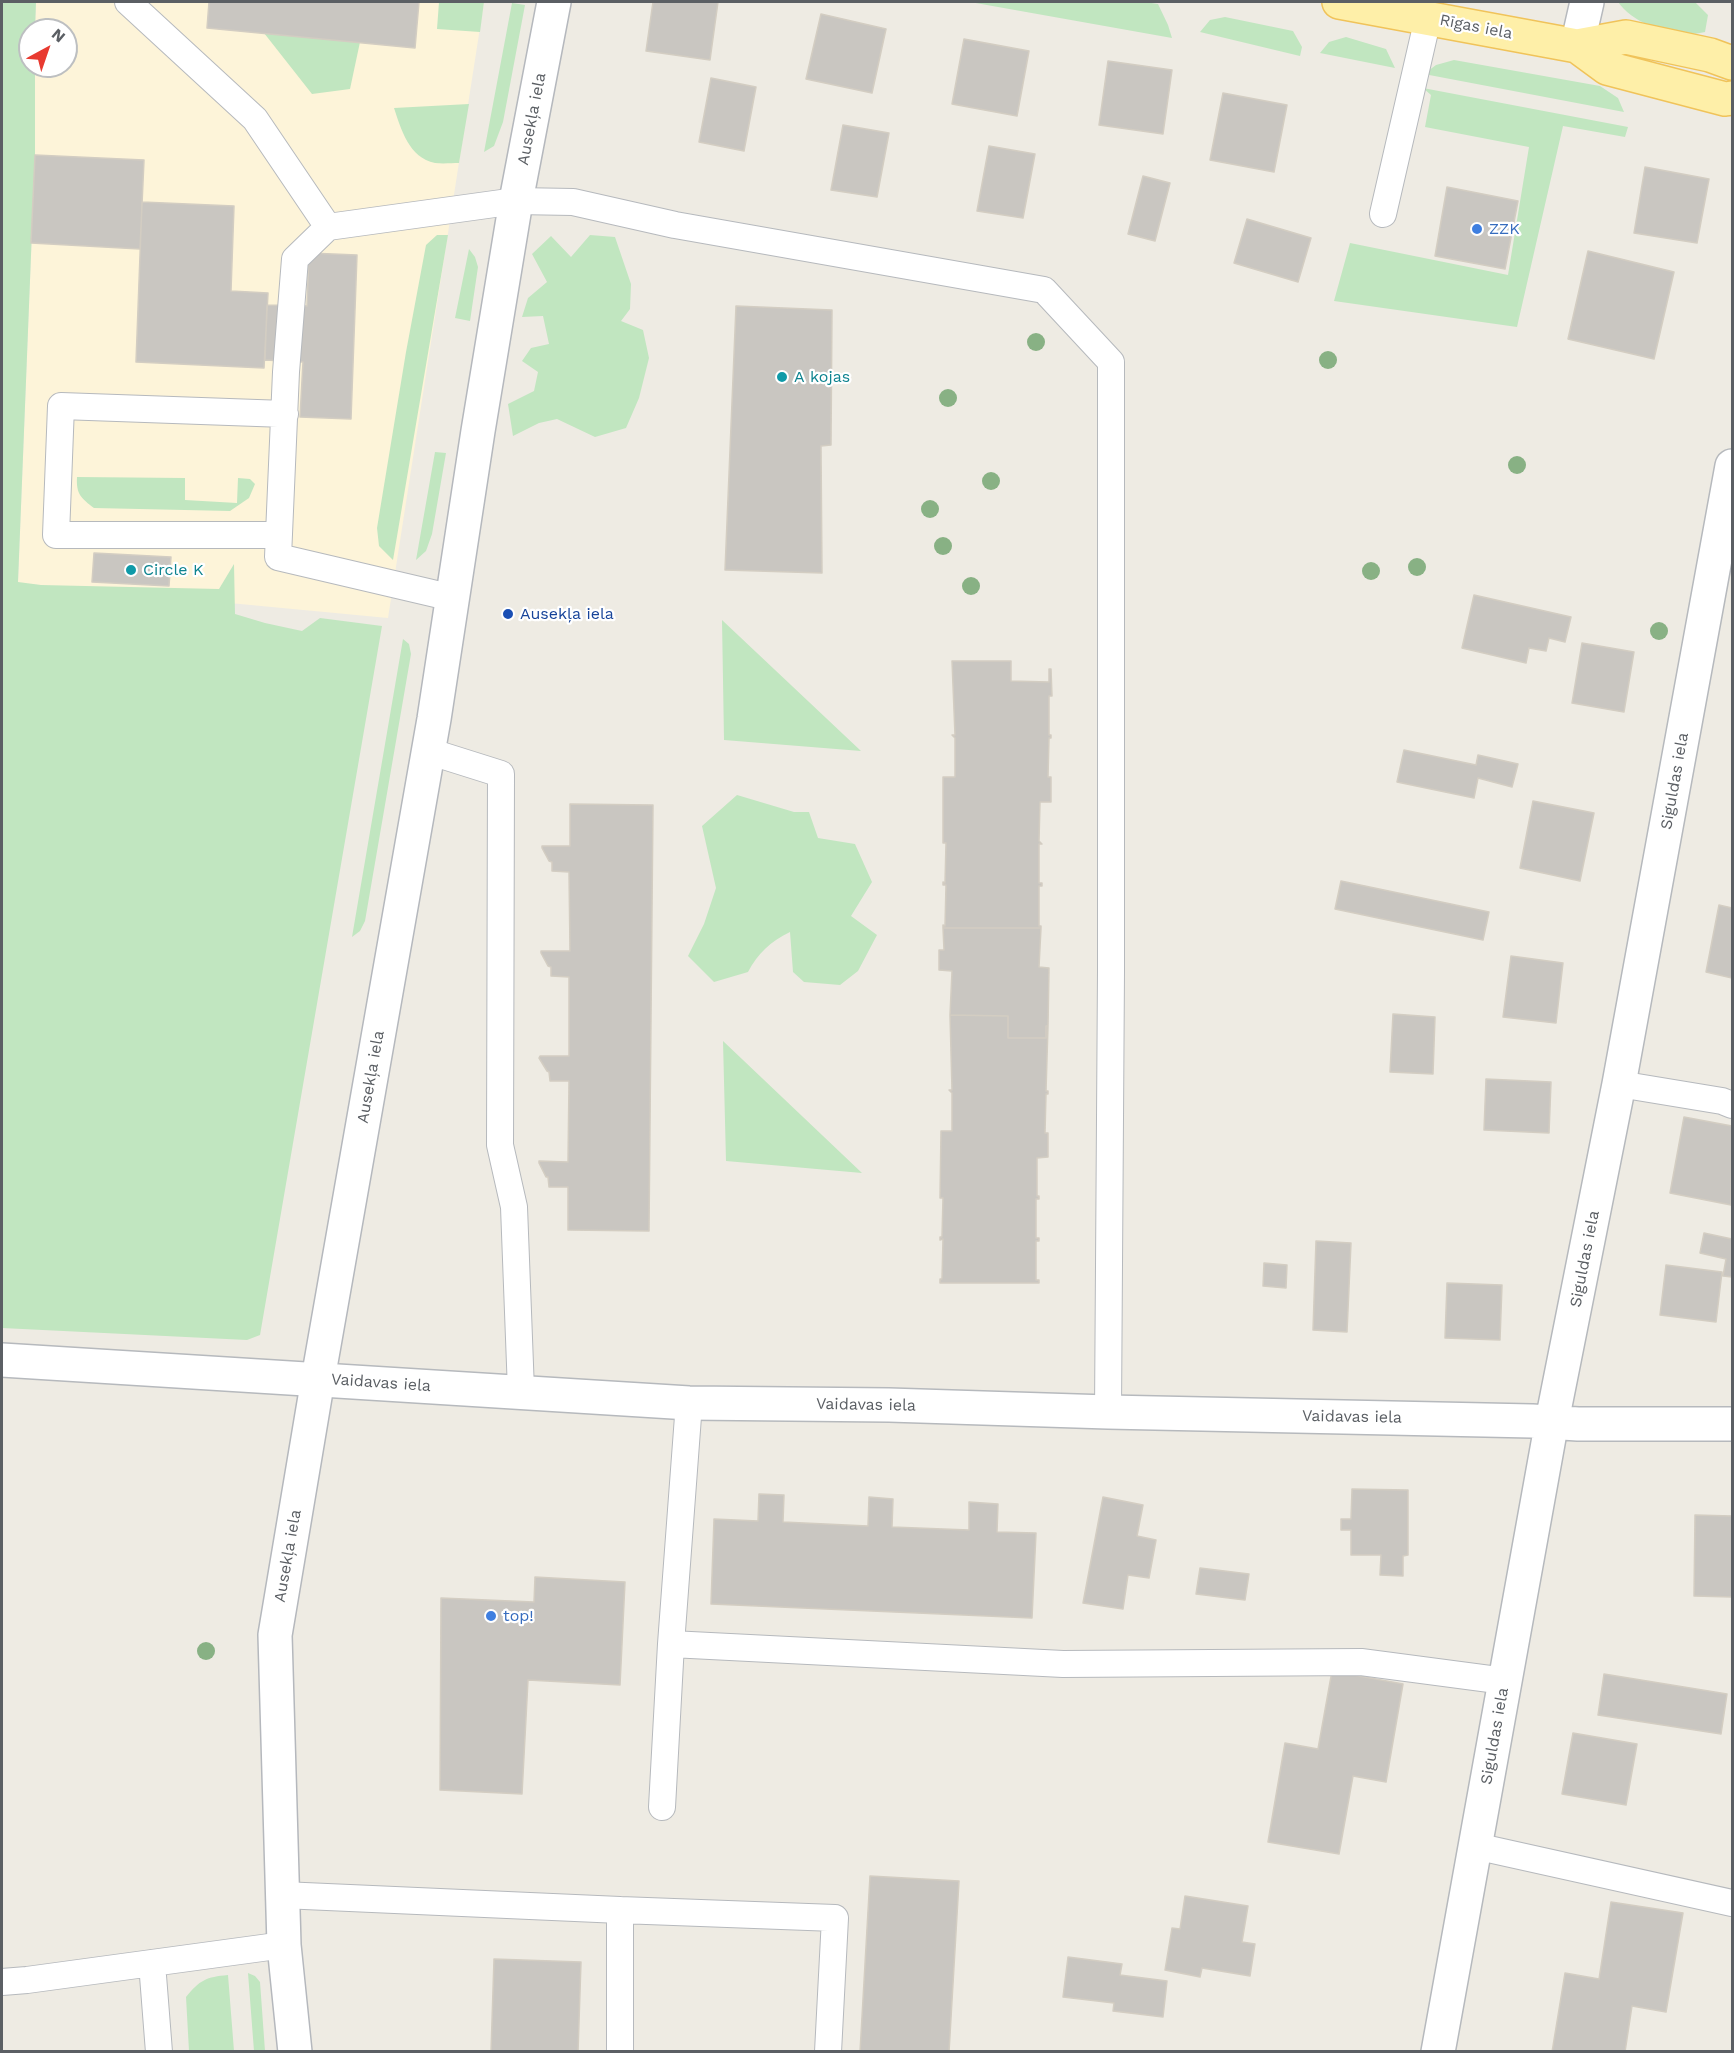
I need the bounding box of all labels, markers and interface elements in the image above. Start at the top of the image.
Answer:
street label: Rīgas iela [1438,11,1514,43]
north arrow [18,18,78,78]
text: N [48,24,69,46]
street label: Ausekļa iela [514,71,550,167]
place label: ZZK [1489,219,1520,239]
marker: ZZK [1470,222,1484,236]
place label: A kojas [794,367,850,387]
marker: A kojas [775,370,789,384]
place label: Circle K [143,560,204,580]
marker: Circle K [124,563,138,577]
place label: Ausekļa iela [520,604,614,624]
marker: Ausekļa iela [501,607,515,621]
street label: Siguldas iela [1657,731,1693,831]
street label: Ausekļa iela [353,1029,389,1125]
street label: Siguldas iela [1566,1209,1604,1309]
street label: Vaidavas iela [330,1370,432,1396]
street label: Vaidavas iela [816,1395,916,1415]
street label: Vaidavas iela [1302,1407,1402,1427]
street label: Ausekļa iela [270,1508,306,1604]
place label: top! [503,1606,534,1626]
marker: top! [484,1609,498,1623]
street label: Siguldas iela [1477,1686,1513,1786]

